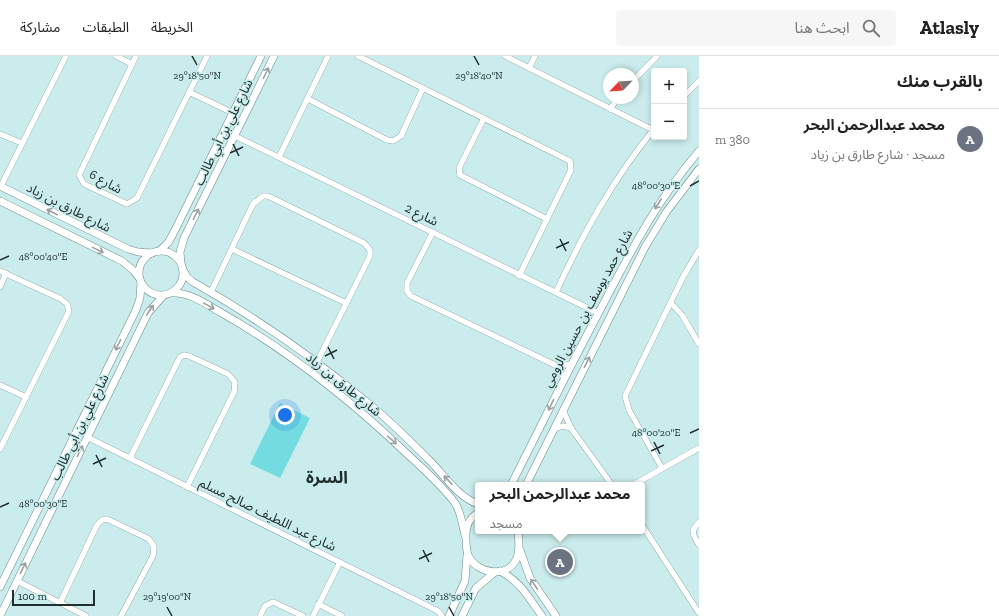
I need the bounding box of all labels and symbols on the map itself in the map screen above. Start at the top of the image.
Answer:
one-way arrow [263,67,270,79]
north arrow [603,68,639,104]
text: 29°18'50"N [173,70,221,82]
text: 29°18'40"N [455,70,503,82]
street label: شارع علي بن أبي طالب [191,76,258,189]
street label: شارع 6 [85,166,125,199]
street label: شارع طارق بن زياد [23,180,113,238]
text: 48°00'30"E [632,180,680,192]
one-way arrow [654,198,662,209]
street label: شارع 2 [401,200,441,232]
one-way arrow [46,208,58,215]
one-way arrow [193,209,200,221]
street label: شارع حمد يوسف بن حسين الرومي [539,227,638,391]
one-way arrow [91,246,103,254]
text: 48°00'40"E [19,251,67,263]
one-way arrow [203,302,215,310]
one-way arrow [146,305,154,316]
one-way arrow [114,339,121,351]
street label: شارع طارق بن زياد [301,349,384,422]
one-way arrow [583,356,591,368]
street label: شارع علي بن أبي طالب [47,371,114,484]
one-way arrow [547,399,554,411]
your location [275,405,295,425]
text: 48°00'20"E [632,427,680,439]
one-way arrow [387,435,397,445]
one-way arrow [77,446,84,458]
district label: السرة [306,467,348,487]
street label: شارع عبد اللطيف صالح مسلم [196,475,339,557]
one-way arrow [443,475,453,485]
text: 48°00'30"E [19,498,67,510]
pin: A [547,547,573,577]
one-way arrow [20,562,27,574]
one-way arrow [530,579,538,590]
scale bar [12,588,95,607]
text: 29°19'00"N [143,591,192,603]
text: 29°18'50"N [425,591,473,603]

